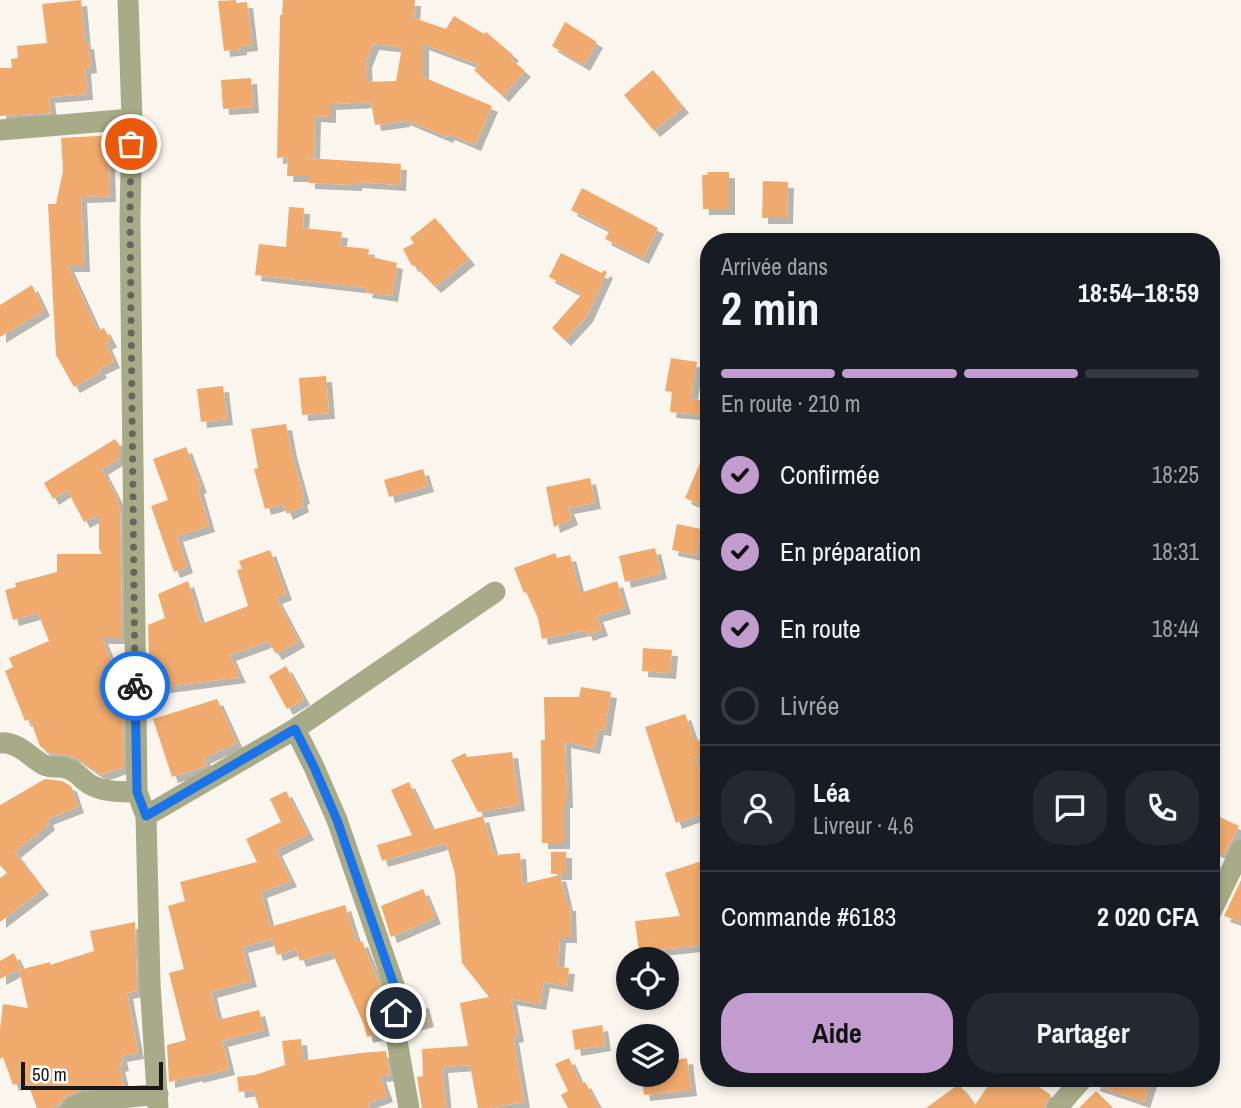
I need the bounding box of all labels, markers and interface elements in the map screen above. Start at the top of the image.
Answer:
pin [101,114,161,174]
icon: bag [112,125,150,163]
text: Arrivée dans [721,251,828,282]
text: 18:54–18:59 [1078,275,1199,310]
text: 2 min [721,277,820,339]
text: En route · 210 m [721,388,860,419]
icon: check [721,456,759,494]
text: Confirmée [780,457,880,492]
text: 18:25 [1152,459,1199,490]
icon: check [721,533,759,571]
text: En préparation [780,534,921,569]
text: 18:31 [1152,536,1199,567]
icon: check [721,610,759,648]
text: En route [780,611,861,646]
text: 18:44 [1152,613,1199,644]
courier [100,651,170,721]
icon: bike [116,667,154,705]
text: Livrée [780,688,839,723]
button: person [721,771,795,845]
button: chat [1033,771,1107,845]
button: phone [1125,771,1199,845]
text: Léa [813,775,850,810]
text: Livreur · 4.6 [813,810,914,841]
text: Commande #6183 [721,899,896,934]
text: 2 020 CFA [1097,899,1199,934]
map controls [616,947,679,1087]
button: locate [616,947,679,1010]
pin [366,983,426,1043]
button: Aide [721,993,953,1073]
button: Partager [967,993,1199,1073]
icon: home [377,994,415,1032]
button: layers [616,1024,679,1087]
scale bar [21,1059,163,1091]
text: 50 m [32,1061,67,1087]

